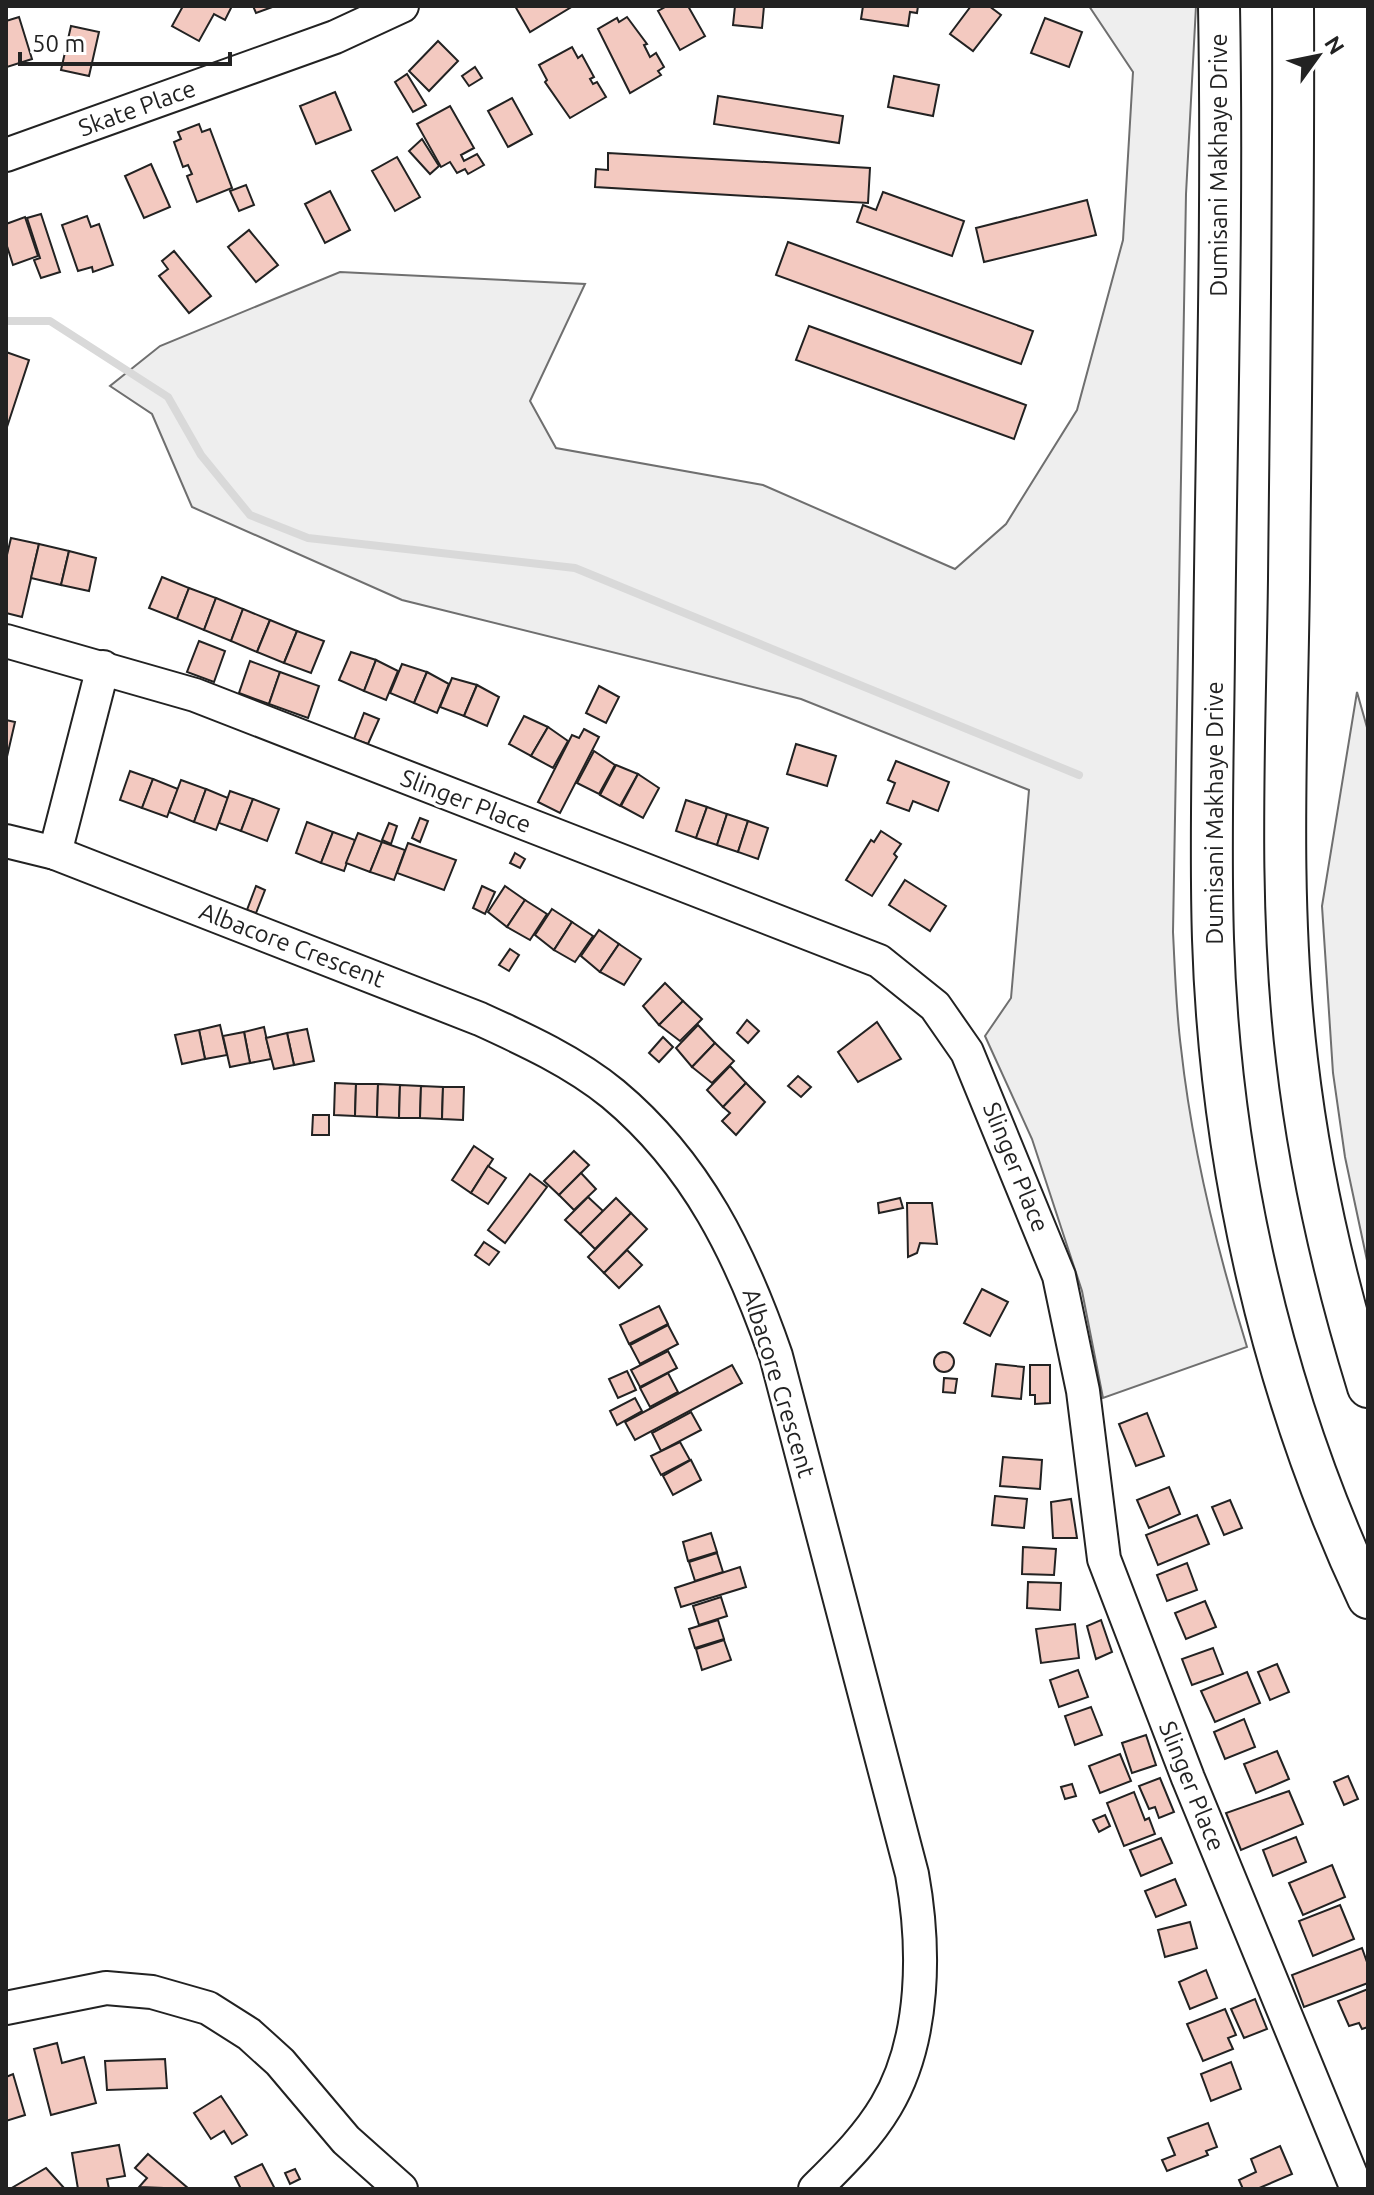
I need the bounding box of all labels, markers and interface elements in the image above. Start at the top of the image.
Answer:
scale bar [20,16,230,66]
north arrow [1278,16,1358,96]
text: 50 m [32,30,85,57]
text: N [1320,31,1350,59]
street label: Dumisani Makhaye Drive [1205,33,1232,297]
street label: Skate Place [75,74,199,142]
street label: Dumisani Makhaye Drive [1201,681,1228,945]
street label: Slinger Place [397,764,535,838]
street label: Albacore Crescent [196,897,389,993]
street label: Slinger Place [978,1098,1054,1236]
street label: Albacore Crescent [737,1285,821,1481]
street label: Slinger Place [1154,1717,1230,1855]

